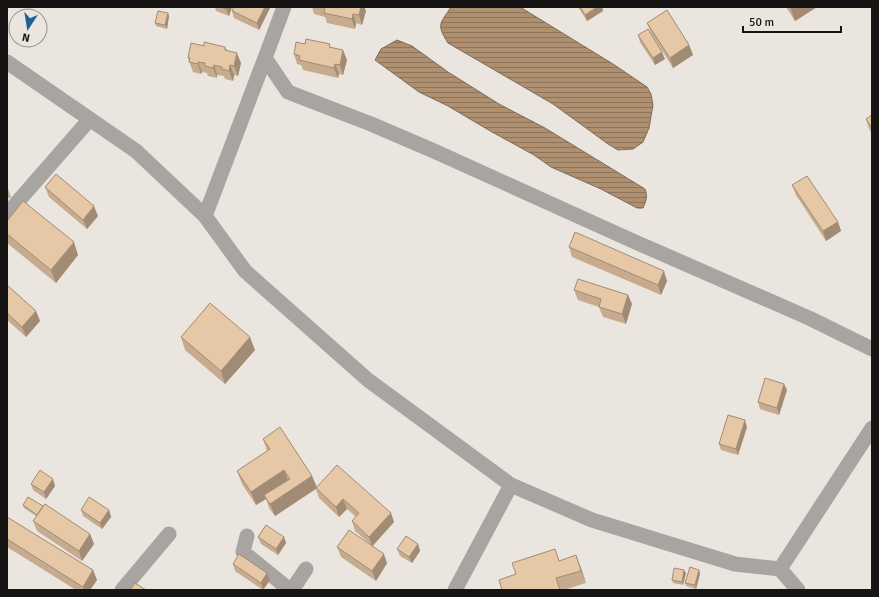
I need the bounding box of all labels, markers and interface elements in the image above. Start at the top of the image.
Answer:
north arrow [8,8,48,48]
scale bar [743,8,841,34]
text: 50 m [749,15,774,30]
text: N [21,30,31,44]

